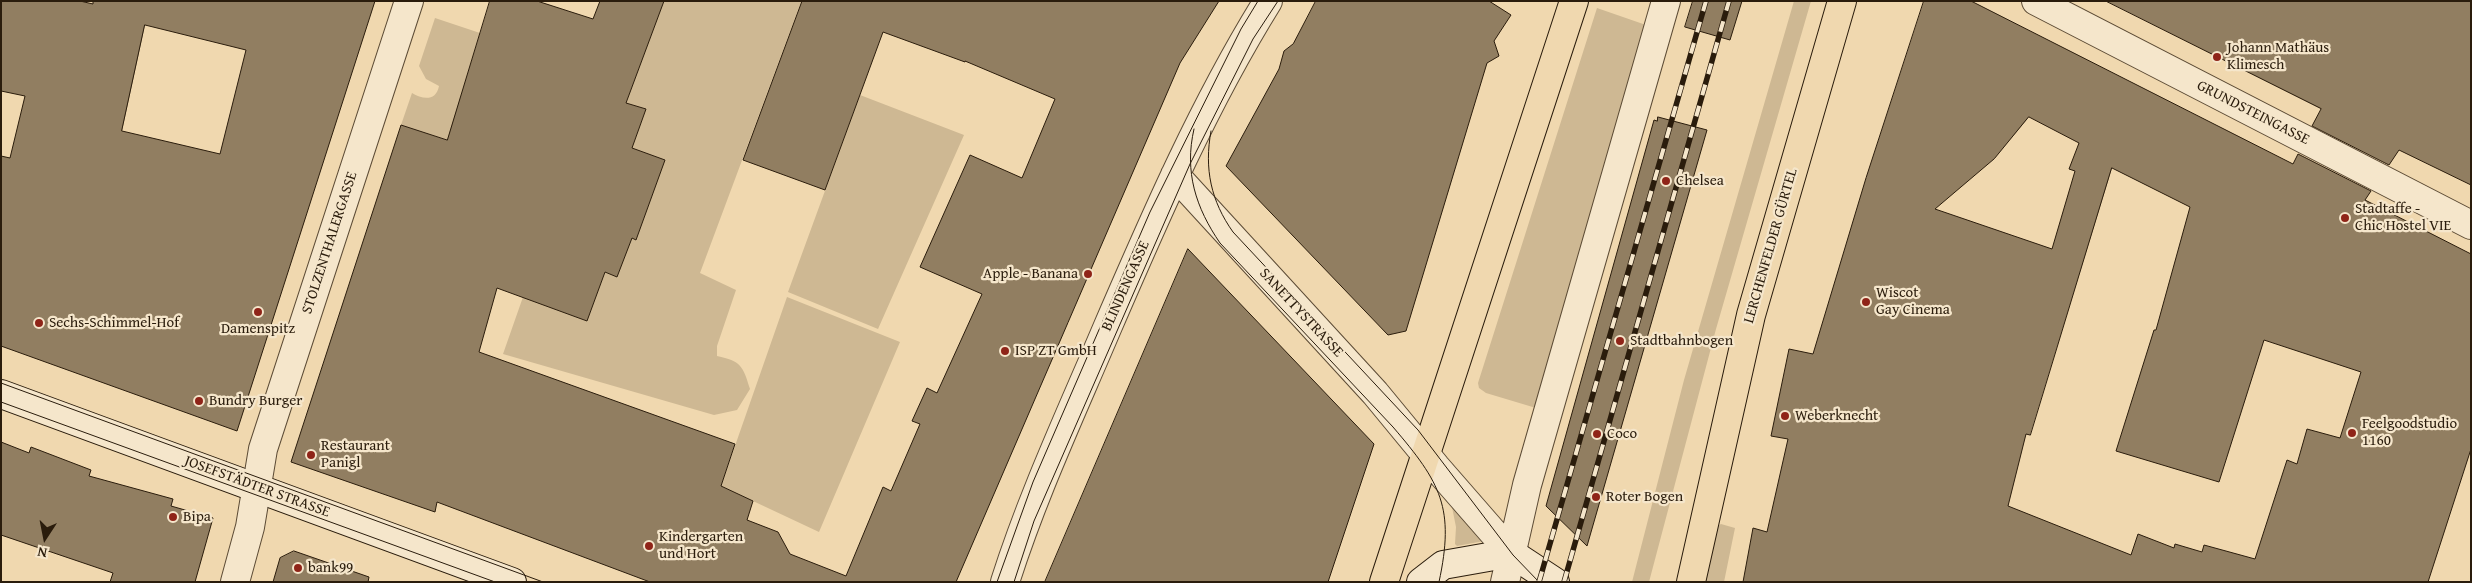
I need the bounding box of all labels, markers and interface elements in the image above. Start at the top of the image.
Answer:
place label: Johann Mathäus Klimesch [2227,39,2329,74]
marker: Johann Mathäus Klimesch [2211,51,2223,63]
street label: GRUNDSTEINGASSE [2194,77,2312,149]
street label: LERCHENFELDER GÜRTEL [1740,166,1802,326]
street label: STOLZENTHALERGASSE [298,170,362,316]
place label: Chelsea [1676,172,1724,190]
marker: Chelsea [1660,175,1672,187]
place label: Stadtaffe - Chic Hostel VIE [2355,200,2451,235]
marker: Stadtaffe - Chic Hostel VIE [2339,212,2351,224]
street label: BLINDENGASSE [1098,238,1154,334]
place label: Apple - Banana [983,265,1078,283]
street label: SANETTYSTRASSE [1255,265,1347,361]
marker: Apple - Banana [1082,268,1094,280]
place label: Wiscot Gay Cinema [1876,284,1950,319]
marker: Wiscot Gay Cinema [1860,296,1872,308]
marker: Damenspitz [252,306,264,318]
place label: Sechs-Schimmel-Hof [49,314,179,332]
marker: Sechs-Schimmel-Hof [33,317,45,329]
place label: Damenspitz [221,320,295,338]
place label: Stadtbahnbogen [1630,332,1733,350]
marker: Stadtbahnbogen [1614,335,1626,347]
place label: ISP ZT GmbH [1015,342,1097,360]
marker: ISP ZT GmbH [999,345,1011,357]
place label: Bundry Burger [209,392,302,410]
marker: Bundry Burger [193,395,205,407]
place label: Weberknecht [1795,407,1878,425]
marker: Weberknecht [1779,410,1791,422]
place label: Feelgoodstudio 1160 [2362,415,2457,450]
place label: Coco [1607,425,1637,443]
marker: Feelgoodstudio 1160 [2346,427,2358,439]
marker: Coco [1591,428,1603,440]
place label: Restaurant Panigl [321,437,390,472]
marker: Restaurant Panigl [305,449,317,461]
street label: JOSEFSTÄDTER STRASSE [182,452,332,522]
place label: Roter Bogen [1606,488,1683,506]
marker: Roter Bogen [1590,491,1602,503]
place label: Bipa [183,508,211,526]
marker: Bipa [167,511,179,523]
north arrow [20,513,70,563]
place label: Kindergarten und Hort [659,528,743,563]
marker: Kindergarten und Hort [643,540,655,552]
text: N [36,542,49,563]
place label: bank99 [308,559,353,577]
marker: bank99 [292,562,304,574]

